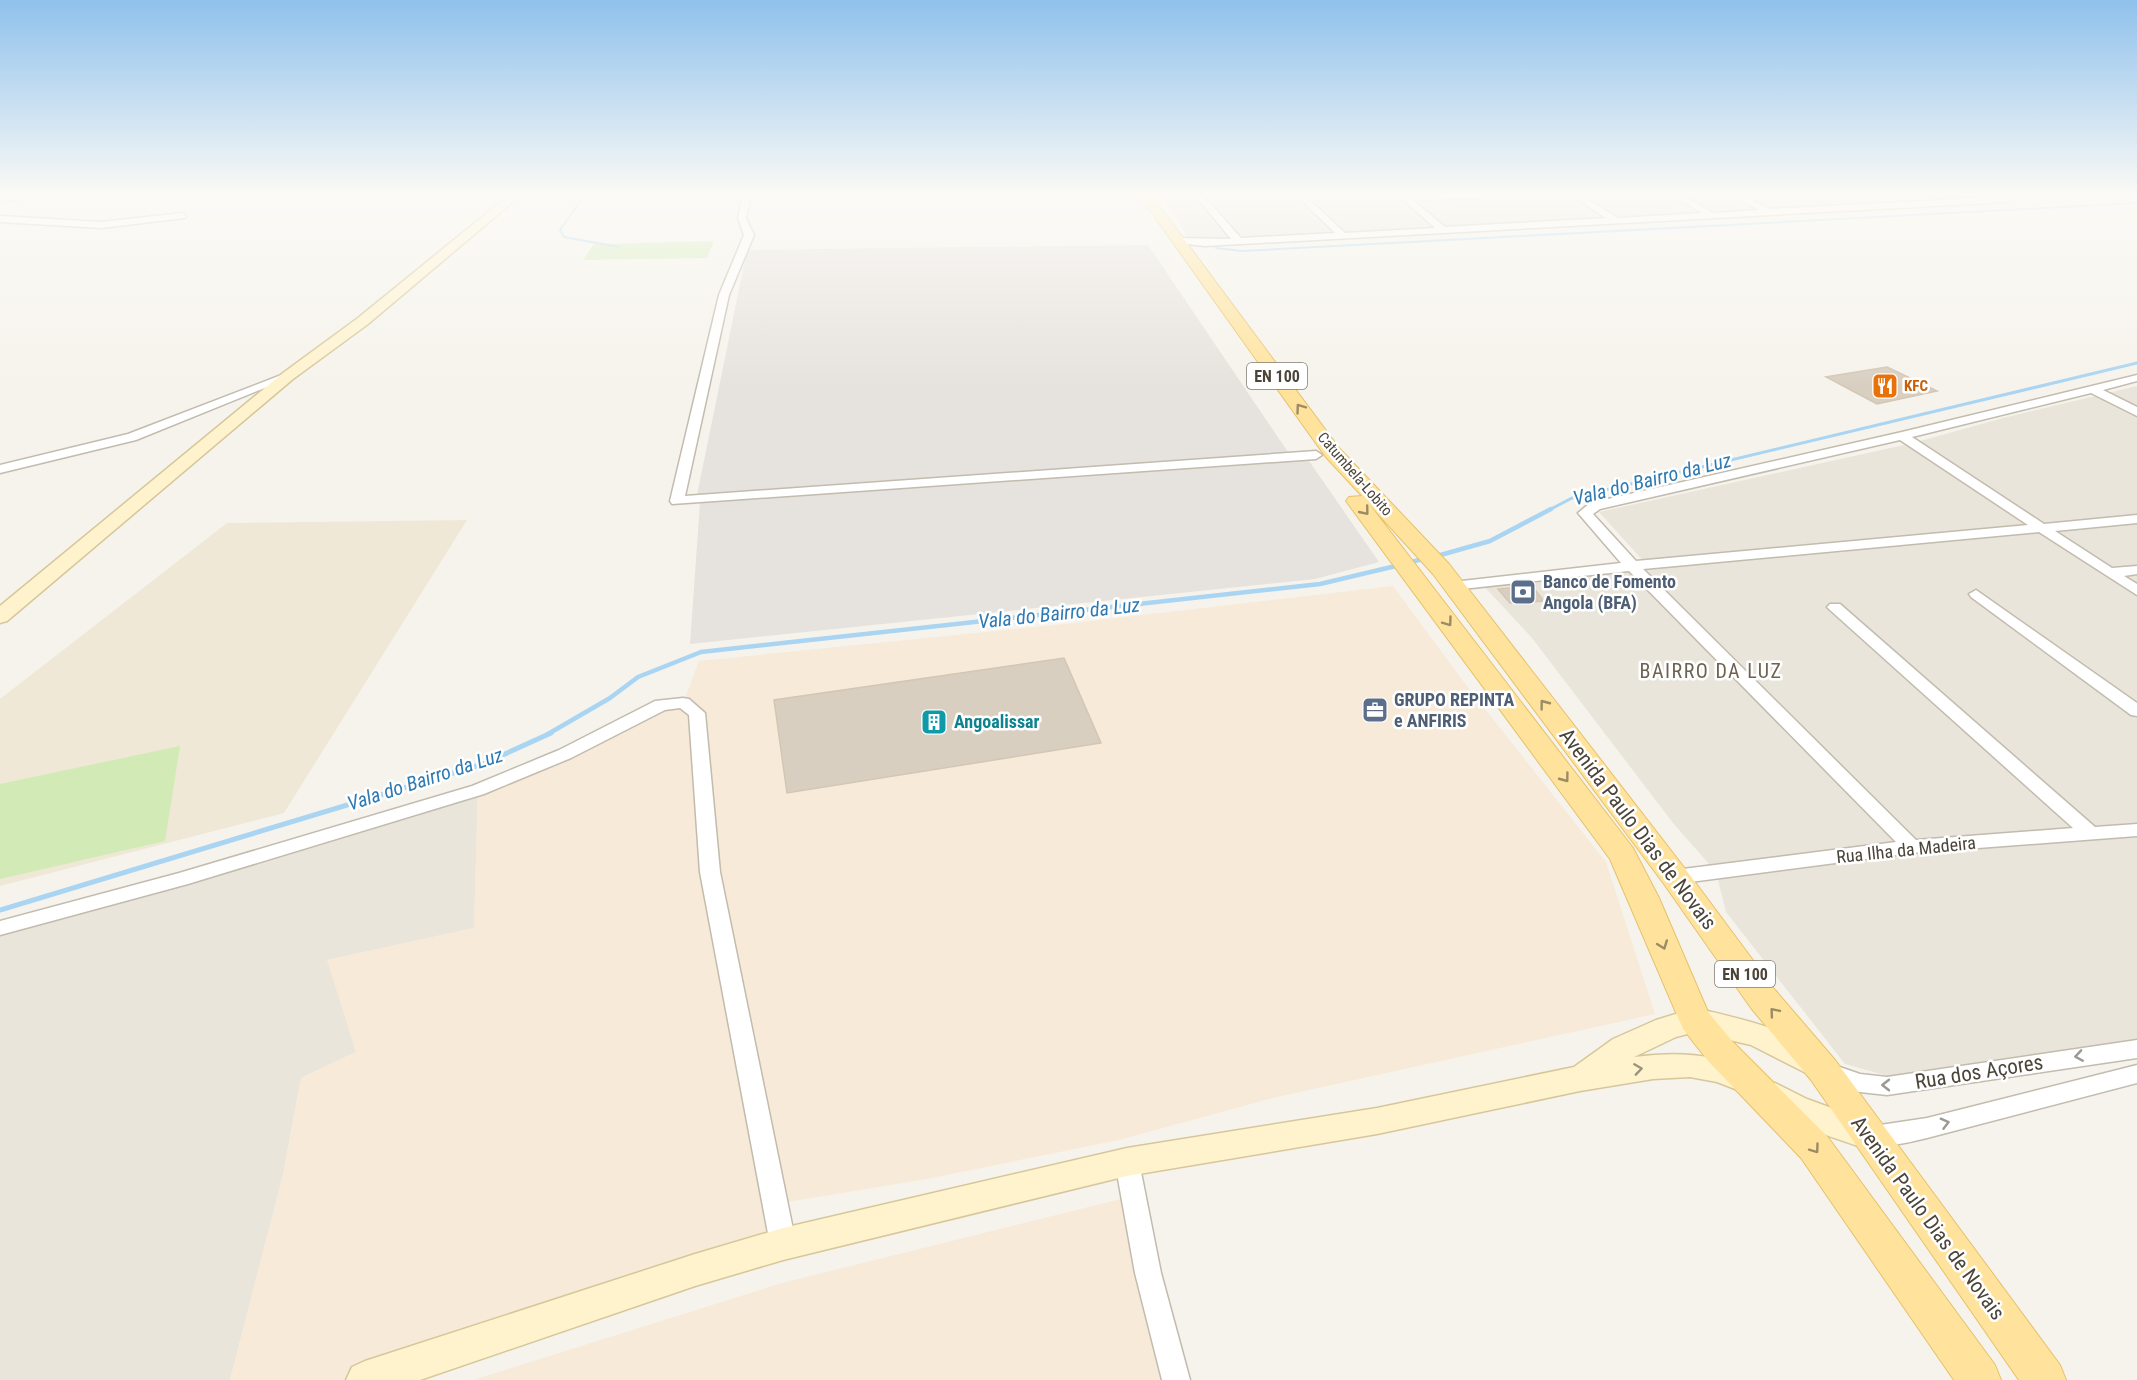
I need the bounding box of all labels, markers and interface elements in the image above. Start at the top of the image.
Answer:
road number: EN 100 [1247,363,1307,389]
restaurant icon: KFC [1870,371,1900,401]
place label: KFC [1904,377,1928,395]
one-way arrow [1296,404,1307,415]
street label: Catumbela-Lobito [1314,429,1396,519]
water label: Vala do Bairro da Luz [1570,448,1734,510]
one-way arrow [1357,504,1368,515]
place label: Banco de Fomento Angola (BFA) [1543,571,1676,614]
bank icon: Banco de Fomento Angola (BFA) [1508,577,1538,607]
water label: Vala do Bairro da Luz [977,593,1141,633]
one-way arrow [1441,615,1452,626]
district label: BAIRRO DA LUZ [1640,659,1782,683]
place label: GRUPO REPINTA e ANFIRIS [1394,689,1514,731]
office icon: GRUPO REPINTA e ANFIRIS [1360,695,1390,725]
one-way arrow [1541,700,1552,711]
building icon: Angoalissar [919,707,949,737]
place label: Angoalissar [954,711,1040,732]
street label: Avenida Paulo Dias de Novais [1555,724,1721,934]
water label: Vala do Bairro da Luz [344,742,506,815]
one-way arrow [1558,771,1569,782]
street label: Rua Ilha da Madeira [1835,832,1977,867]
one-way arrow [1656,939,1669,950]
road number: EN 100 [1715,961,1775,987]
one-way arrow [1770,1008,1781,1019]
street label: Rua dos Açores [1913,1050,2045,1094]
one-way arrow [2074,1050,2084,1062]
one-way arrow [1633,1064,1643,1076]
one-way arrow [1882,1079,1891,1091]
street label: Avenida Paulo Dias de Novais [1846,1112,2010,1324]
one-way arrow [1940,1118,1950,1131]
one-way arrow [1808,1142,1819,1153]

